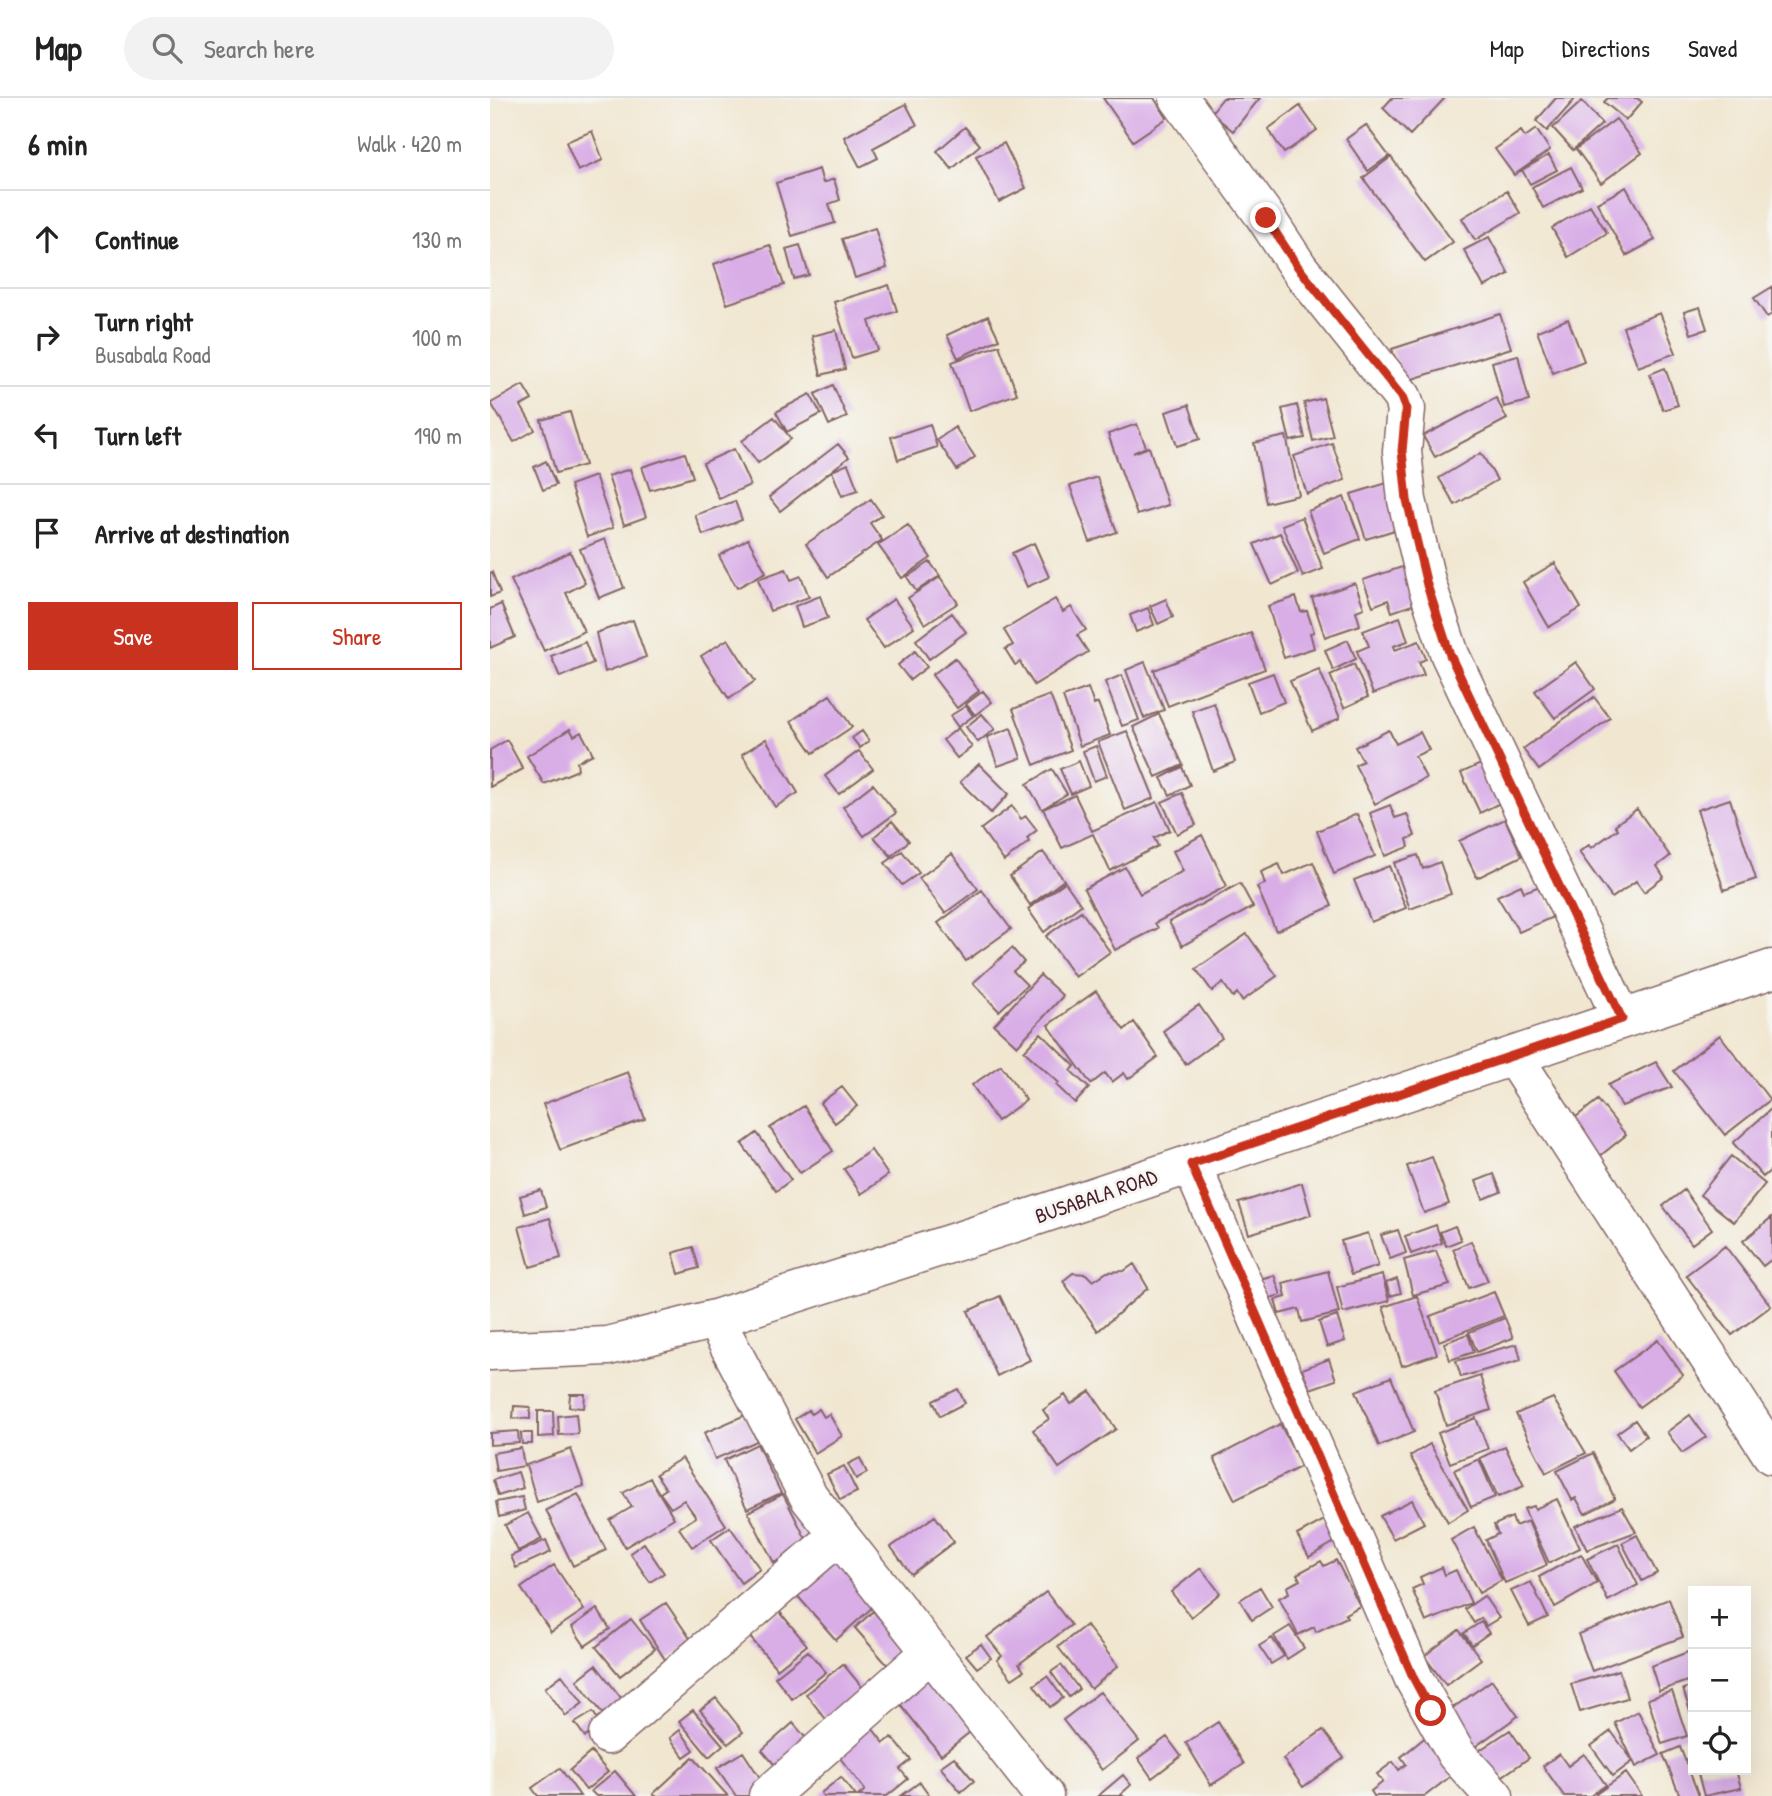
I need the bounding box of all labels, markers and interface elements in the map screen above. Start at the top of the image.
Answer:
search box [124,17,614,80]
text: Map [35,26,82,70]
icon: search [148,29,186,67]
text: Search here [204,31,315,66]
text: Map [1490,32,1524,64]
text: Directions [1562,32,1650,64]
text: Saved [1688,32,1737,64]
text: 6 min [28,124,88,164]
text: Walk · 420 m [357,128,462,159]
route end [1250,202,1281,233]
icon: ahead [28,220,66,258]
text: Continue [95,222,179,257]
text: 130 m [412,224,462,255]
text: Turn right [95,304,193,339]
icon: right [28,318,66,356]
text: 100 m [412,322,462,353]
text: Busabala Road [95,339,210,370]
icon: left [28,416,66,454]
text: Turn left [95,418,181,453]
text: 190 m [414,420,462,451]
icon: arrive [28,514,66,552]
text: Arrive at destination [95,516,290,551]
button: Save [28,602,238,670]
button: Share [252,602,462,670]
street label: BUSABALA ROAD [1031,1162,1161,1230]
map controls [1688,1586,1751,1775]
button: + [1688,1586,1751,1649]
button: − [1688,1649,1751,1712]
route start [1415,1695,1446,1726]
button: locate [1688,1712,1751,1775]

